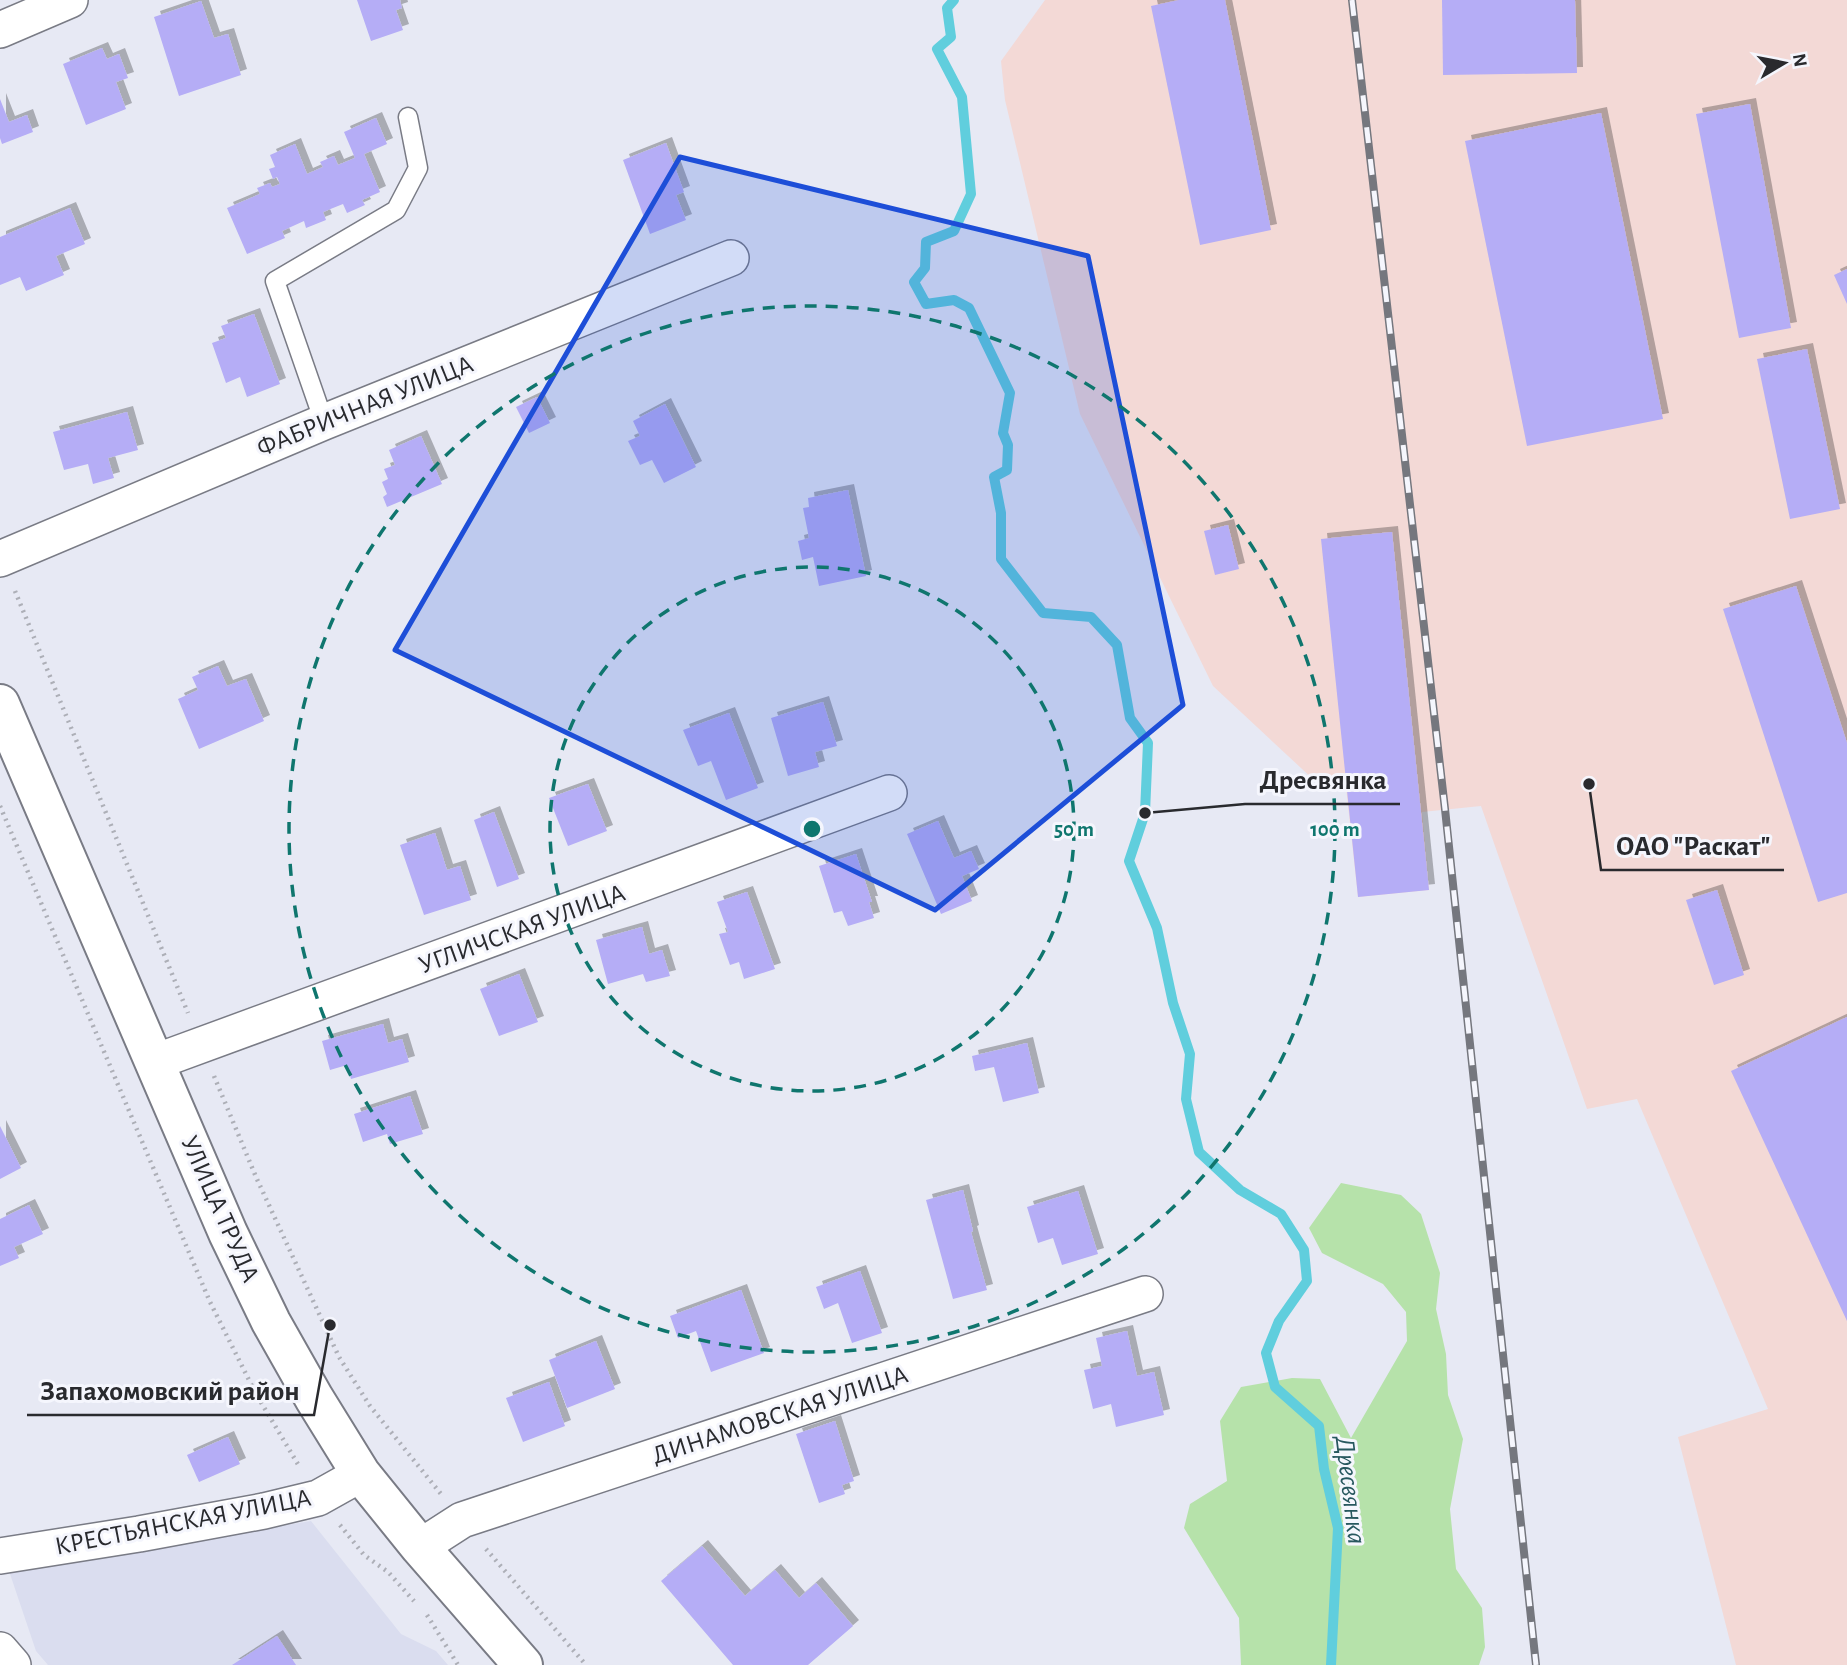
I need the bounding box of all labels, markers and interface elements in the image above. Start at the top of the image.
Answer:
north arrow [1749,28,1819,98]
text: N [1789,52,1810,68]
street label: ФАБРИЧНАЯ УЛИЦА [253,351,477,461]
callout: Дресвянка [1245,755,1400,804]
text: Дресвянка [1259,767,1387,795]
centre of rings [800,817,824,841]
text: 50 m [1054,819,1094,840]
text: 100 m [1310,819,1360,840]
callout: ОАО "Раскат" [1601,821,1784,870]
text: ОАО "Раскат" [1616,833,1770,861]
street label: УГЛИЧСКАЯ УЛИЦА [415,880,629,978]
street label: УЛИЦА ТРУДА [176,1132,264,1286]
street label: ДИНАМОВСКАЯ УЛИЦА [649,1361,911,1469]
callout: Запахомовский район [27,1366,314,1415]
text: Запахомовский район [40,1378,300,1406]
water label: Дресвянка [1329,1433,1371,1546]
street label: КРЕСТЬЯНСКАЯ УЛИЦА [53,1484,313,1560]

